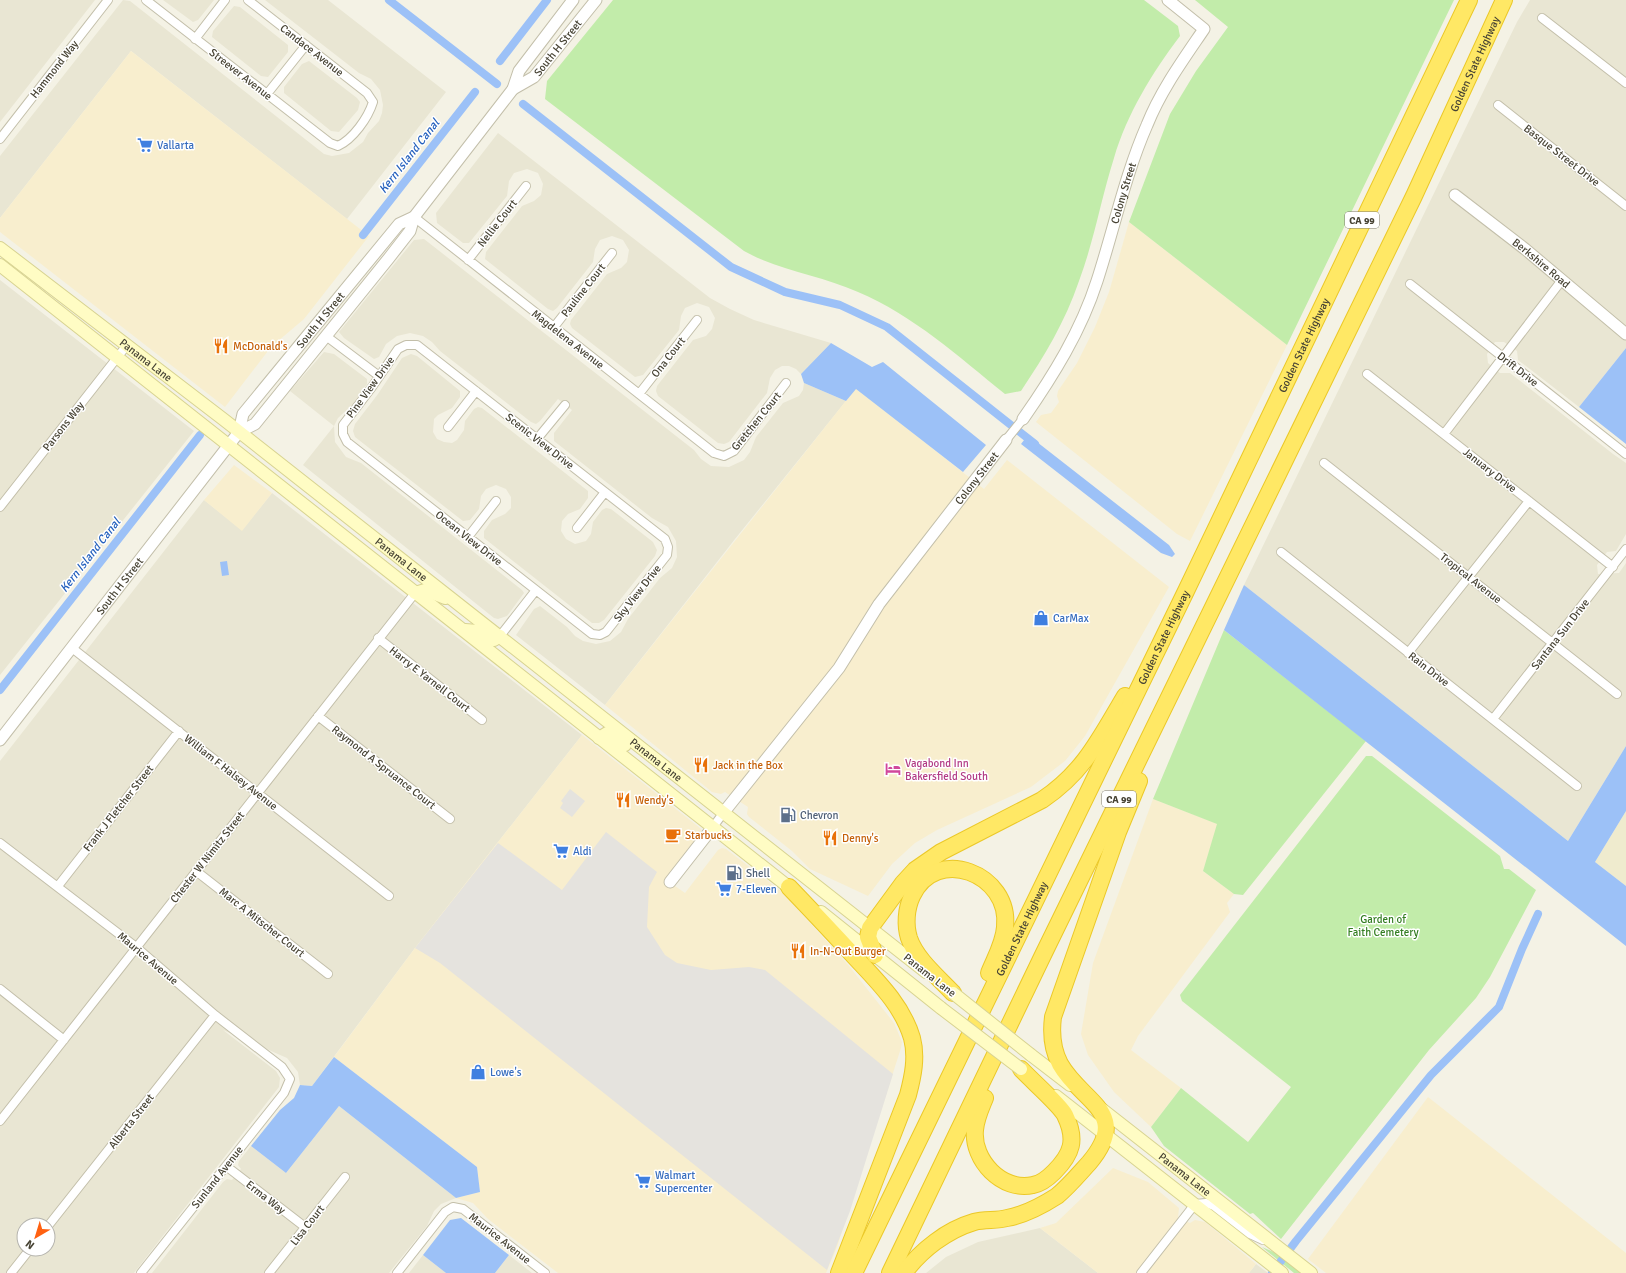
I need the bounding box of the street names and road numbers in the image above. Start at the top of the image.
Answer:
street label: Golden State Highway [1448,14,1503,114]
street label: South H Street [531,17,585,79]
street label: Candace Avenue [277,22,346,79]
street label: Hammond Way [28,37,82,101]
street label: Streever Avenue [207,46,275,103]
street label: Basque Street Drive [1521,122,1602,189]
street label: Colony Street [1108,161,1139,225]
street label: Nellie Court [475,197,520,250]
road number: CA 99 [1345,212,1379,228]
street label: Berkshire Road [1510,236,1573,291]
street label: Pauline Court [559,261,608,320]
street label: South H Street [294,289,348,351]
street label: Golden State Highway [1276,295,1333,395]
street label: Magdelena Avenue [529,307,607,372]
street label: Ona Court [649,334,688,380]
street label: Panama Lane [117,336,175,385]
street label: Drift Drive [1495,349,1541,389]
street label: Pine View Drive [344,354,397,421]
street label: Gretchen Court [729,389,784,453]
street label: Parsons Way [40,398,87,454]
street label: Scenic View Drive [503,411,576,472]
street label: January Drive [1460,445,1519,495]
street label: Colony Street [952,449,1001,507]
street label: Ocean View Drive [433,508,505,569]
street label: Panama Lane [372,535,430,584]
street label: Tropical Avenue [1438,550,1504,606]
street label: South H Street [94,555,146,617]
street label: Sky View Drive [611,562,664,624]
street label: Golden State Highway [1135,587,1193,687]
street label: Santana Sun Drive [1529,596,1592,672]
street label: Harry E Yarnell Court [387,644,473,715]
street label: Rain Drive [1406,649,1452,689]
street label: Raymond A Spruance Court [329,723,438,812]
street label: William F Halsey Avenue [181,732,280,813]
street label: Panama Lane [627,736,684,785]
street label: Frank J Fletcher Street [81,762,156,854]
road number: CA 99 [1102,791,1136,807]
street label: Chester W Nimitz Street [168,809,247,906]
street label: Golden State Highway [994,879,1051,978]
street label: Marc A Mitscher Court [216,885,307,960]
street label: Maurice Avenue [115,929,181,988]
street label: Panama Lane [901,951,958,1000]
street label: Alberta Street [106,1091,157,1151]
street label: Sunland Avenue [189,1144,246,1211]
street label: Panama Lane [1156,1150,1213,1199]
street label: Erma Way [243,1178,289,1217]
street label: Lisa Court [288,1202,327,1248]
street label: Maurice Avenue [466,1210,533,1267]

